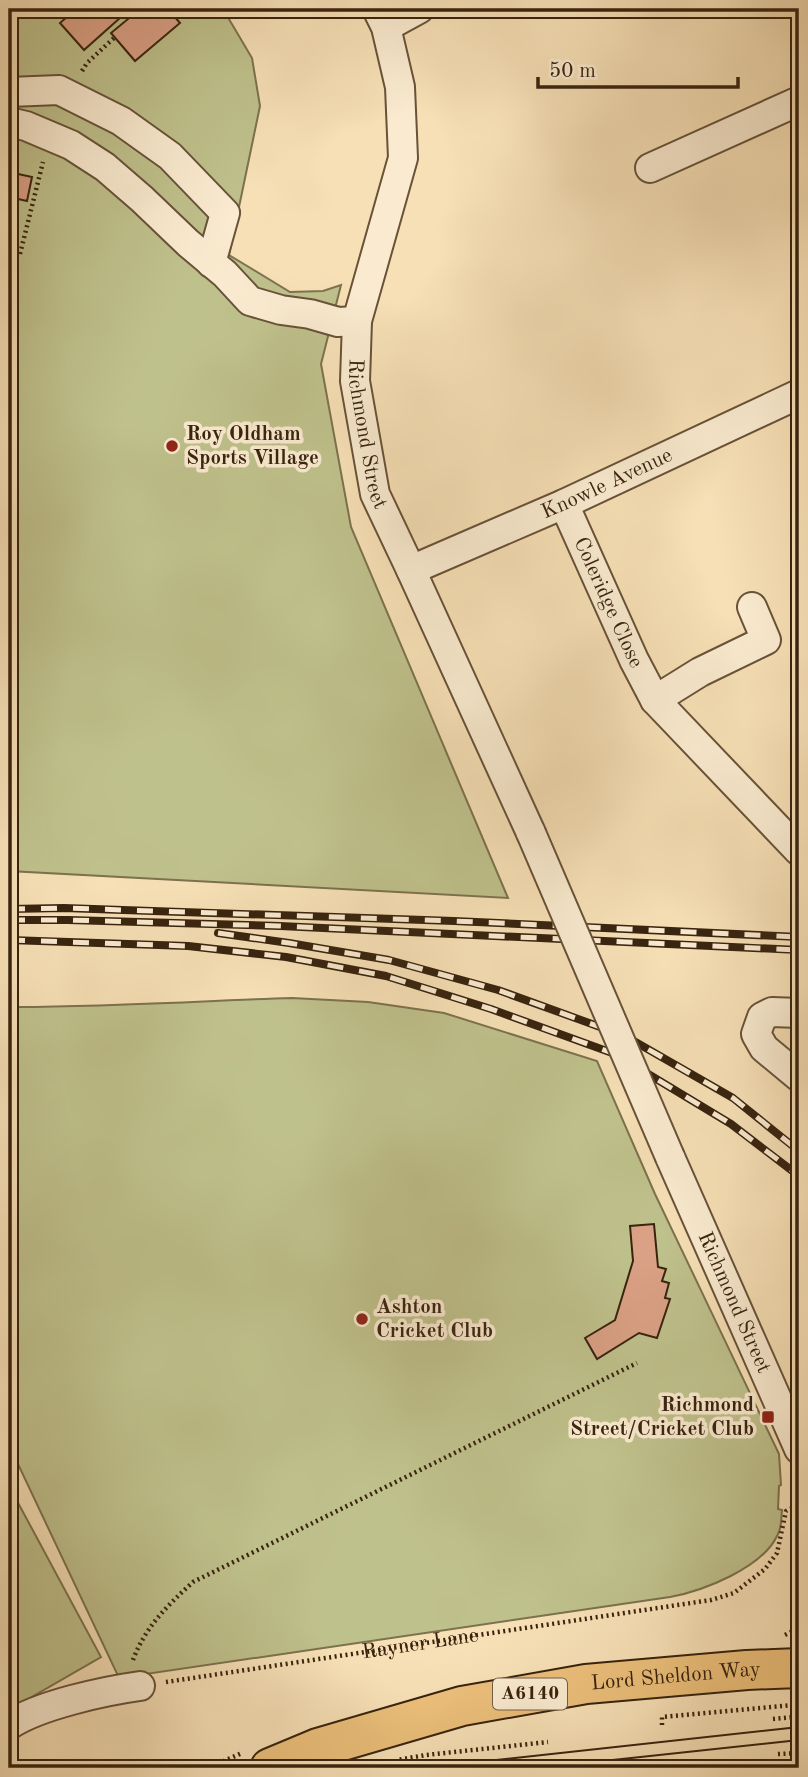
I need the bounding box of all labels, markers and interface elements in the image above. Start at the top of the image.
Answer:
scale bar [538,46,738,90]
text: 50 m [549,61,596,82]
street label: Richmond Street [344,358,391,512]
place label: Roy Oldham Sports Village [186,424,319,469]
marker: Roy Oldham Sports Village [164,438,180,454]
street label: Knowle Avenue [538,444,675,523]
street label: Coleridge Close [570,534,647,672]
street label: Richmond Street [694,1229,775,1376]
place label: Ashton Cricket Club [376,1297,493,1342]
marker: Ashton Cricket Club [354,1311,370,1327]
place label: Richmond Street/Cricket Club [570,1395,754,1440]
marker: Richmond Street/Cricket Club [760,1409,776,1425]
street label: Rayner Lane [361,1625,480,1663]
street label: Lord Sheldon Way [590,1659,761,1694]
road number: A6140 [493,1678,567,1710]

